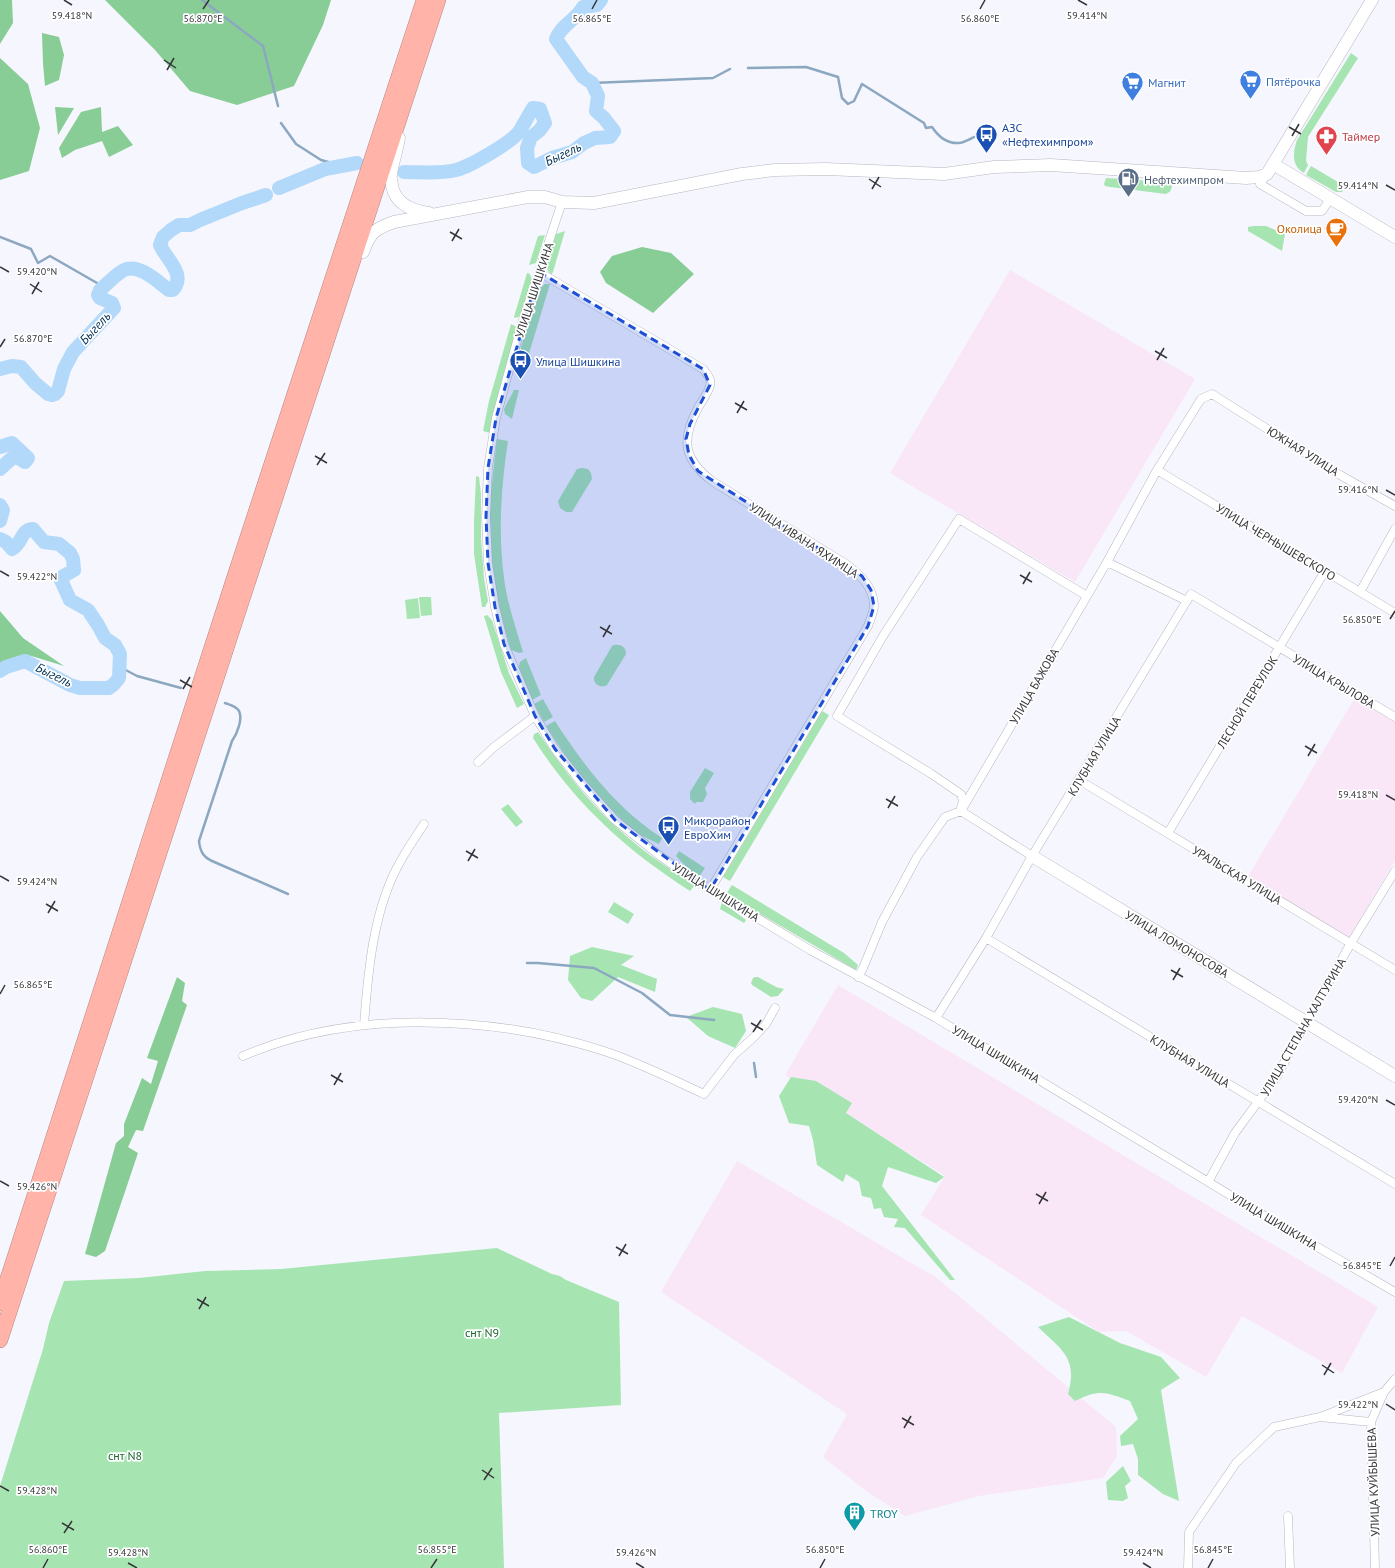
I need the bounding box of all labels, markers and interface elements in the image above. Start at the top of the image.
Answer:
text: 59.418°N [52,9,92,22]
text: 59.414°N [1067,9,1107,22]
text: 56.870°E [184,12,223,25]
text: 56.865°E [573,12,612,25]
text: 56.860°E [961,12,1000,25]
supermarket icon: Пятёрочка [1238,68,1264,101]
supermarket icon: Магнит [1119,69,1145,102]
place label: Пятёрочка [1266,74,1321,89]
place label: Магнит [1148,75,1186,90]
place label: АЗС «Нефтехимпром» [1002,120,1094,149]
bus stop icon: АЗС «Нефтехимпром» [973,121,999,154]
pharmacy icon: Таймер [1313,123,1339,156]
place label: Таймер [1342,129,1380,144]
water label: Быгель [542,138,584,170]
fuel station icon: Нефтехимпром [1116,166,1142,199]
place label: Нефтехимпром [1144,172,1224,187]
text: 59.414°N [1338,179,1378,192]
cafe icon: Околица [1324,215,1350,248]
place label: Околица [1277,221,1322,236]
street label: УЛИЦА ШИШКИНА [511,240,557,340]
text: 59.420°N [17,265,57,278]
water label: Быгель [76,308,114,348]
text: 56.870°E [14,332,53,345]
bus stop icon: Улица Шишкина [507,348,533,381]
place label: Улица Шишкина [536,354,621,369]
street label: ЮЖНАЯ УЛИЦА [1264,423,1342,479]
text: 59.416°N [1338,483,1378,496]
street label: УЛИЦА ИВАНА ЯХИМЦА [747,499,861,581]
street label: УЛИЦА ЧЕРНЫШЕВСКОГО [1213,500,1339,584]
text: 59.422°N [17,570,57,583]
text: 56.850°E [1343,613,1382,626]
street label: УЛИЦА БАЖОВА [1006,645,1062,727]
street label: УЛИЦА КРЫЛОВА [1290,651,1378,711]
street label: ЛЕСНОЙ ПЕРЕУЛОК [1213,653,1281,752]
water label: Быгель [33,659,75,691]
street label: КЛУБНАЯ УЛИЦА [1064,713,1124,799]
text: 59.418°N [1338,788,1378,801]
place label: Микрорайон ЕвроХим [684,813,751,842]
bus stop icon: Микрорайон ЕвроХим [655,814,681,847]
street label: УРАЛЬСКАЯ УЛИЦА [1190,842,1284,908]
street label: УЛИЦА ШИШКИНА [670,859,762,925]
text: 59.424°N [17,875,57,888]
street label: УЛИЦА ЛОМОНОСОВА [1122,907,1232,981]
street label: УЛИЦА СТЕПАНА ХАЛТУРИНА [1257,955,1349,1099]
text: 56.865°E [14,978,53,991]
street label: УЛИЦА ШИШКИНА [949,1022,1043,1086]
street label: КЛУБНАЯ УЛИЦА [1147,1031,1233,1091]
text: 59.420°N [1338,1093,1378,1106]
text: 59.426°N [17,1180,57,1193]
street label: УЛИЦА ШИШКИНА [1227,1189,1321,1253]
text: 56.845°E [1343,1259,1382,1272]
park label: снт N9 [465,1325,499,1340]
text: 59.422°N [1338,1398,1378,1411]
street label: УЛИЦА КУЙБЫШЕВА [1364,1427,1382,1537]
park label: снт N8 [108,1448,142,1463]
text: 59.428°N [17,1484,57,1497]
building icon: TROY [842,1500,868,1533]
place label: TROY [870,1506,898,1521]
text: 56.860°E [29,1543,68,1556]
text: 56.855°E [418,1543,457,1556]
text: 56.850°E [806,1543,845,1556]
text: 56.845°E [1194,1543,1233,1556]
text: 59.428°N [108,1546,148,1559]
text: 59.426°N [616,1546,656,1559]
text: 59.424°N [1123,1546,1163,1559]

